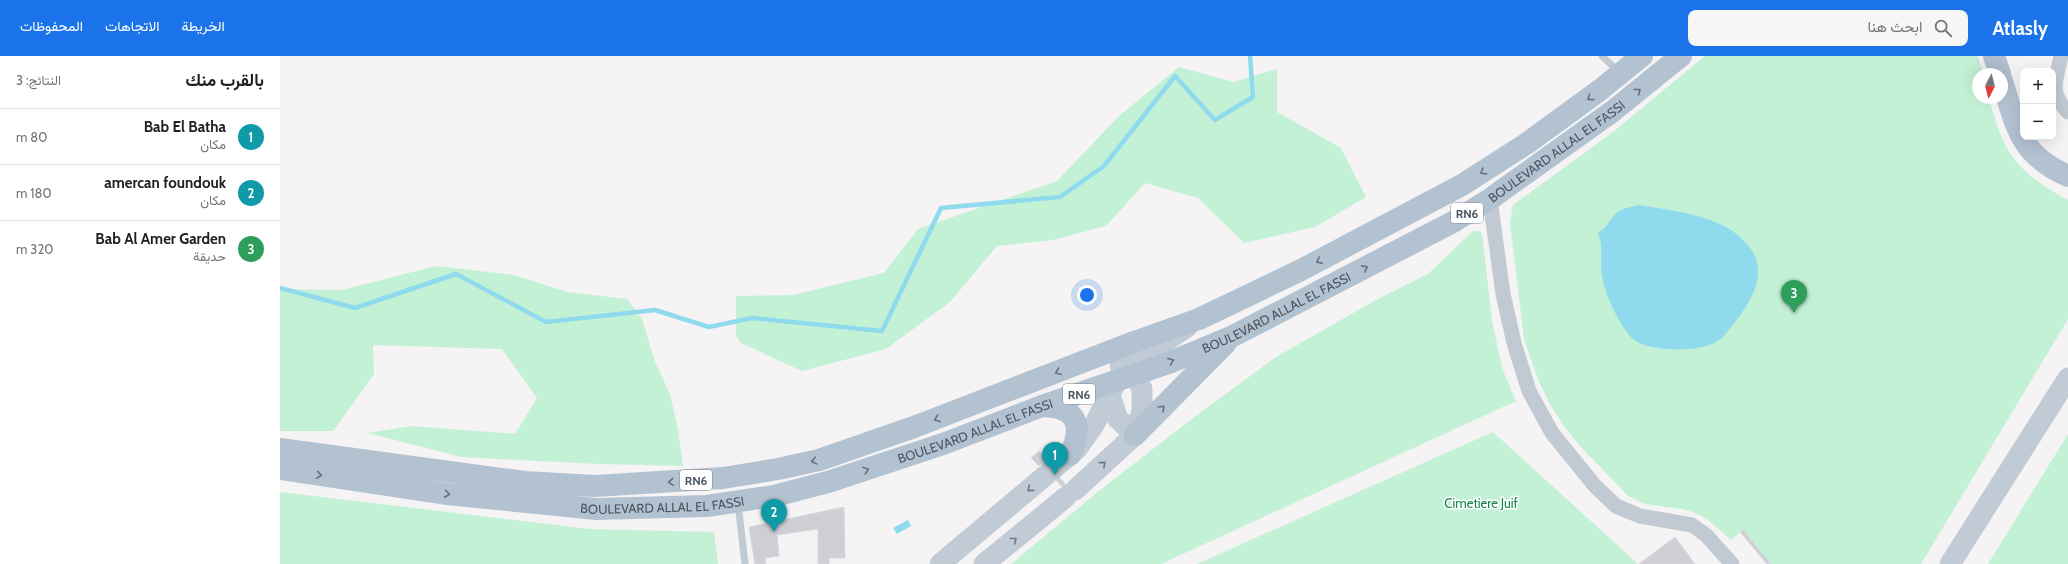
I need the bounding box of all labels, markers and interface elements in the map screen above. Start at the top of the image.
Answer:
search box [1688,10,1968,46]
text: المحفوظات [20,17,83,35]
text: الاتجاهات [105,17,159,35]
text: الخريطة [181,17,225,35]
icon: search [1932,17,1954,39]
text: Atlasly [1992,17,2048,40]
text: ابحث هنا [1868,18,1922,36]
north arrow [1972,68,2008,104]
map controls [2020,68,2056,140]
button: + [2020,68,2056,104]
text: بالقرب منك [186,70,264,90]
text: النتائج: 3 [16,72,61,88]
one-way arrow [1634,89,1641,96]
one-way arrow [1587,93,1594,100]
street label: BOULEVARD ALLAL EL FASSI [1485,97,1628,206]
button: − [2020,104,2056,140]
text: Bab El Batha [144,118,226,136]
text: 80 m [16,129,47,145]
text: 1 [249,129,253,145]
text: مكان [200,136,226,152]
one-way arrow [1480,167,1487,174]
text: amercan foundouk [104,174,226,192]
text: 180 m [16,185,52,201]
text: 2 [248,185,254,201]
text: مكان [200,192,226,208]
road number: RN6 [1451,203,1483,223]
text: Bab Al Amer Garden [95,230,226,248]
text: 320 m [16,241,53,257]
text: 3 [248,241,255,257]
text: حديقة [193,248,226,264]
one-way arrow [1316,256,1324,263]
one-way arrow [1361,265,1368,272]
street label: BOULEVARD ALLAL EL FASSI [1200,268,1353,356]
pin: 3 [1781,280,1807,313]
your location [1077,285,1097,305]
one-way arrow [1168,358,1175,366]
one-way arrow [1054,367,1061,375]
road number: RN6 [1063,384,1095,404]
street label: BOULEVARD ALLAL EL FASSI [895,395,1055,466]
one-way arrow [1158,405,1165,413]
one-way arrow [933,414,940,422]
pin: 1 [1042,442,1068,475]
one-way arrow [810,456,817,464]
one-way arrow [1099,462,1106,469]
one-way arrow [862,466,869,475]
one-way arrow [316,470,322,479]
road number: RN6 [680,470,712,490]
one-way arrow [668,477,674,486]
one-way arrow [1027,485,1034,492]
one-way arrow [444,489,450,498]
street label: BOULEVARD ALLAL EL FASSI [580,493,745,517]
park label: Cimetiere Juif [1444,495,1518,511]
pin: 2 [761,499,787,532]
one-way arrow [1009,537,1016,544]

